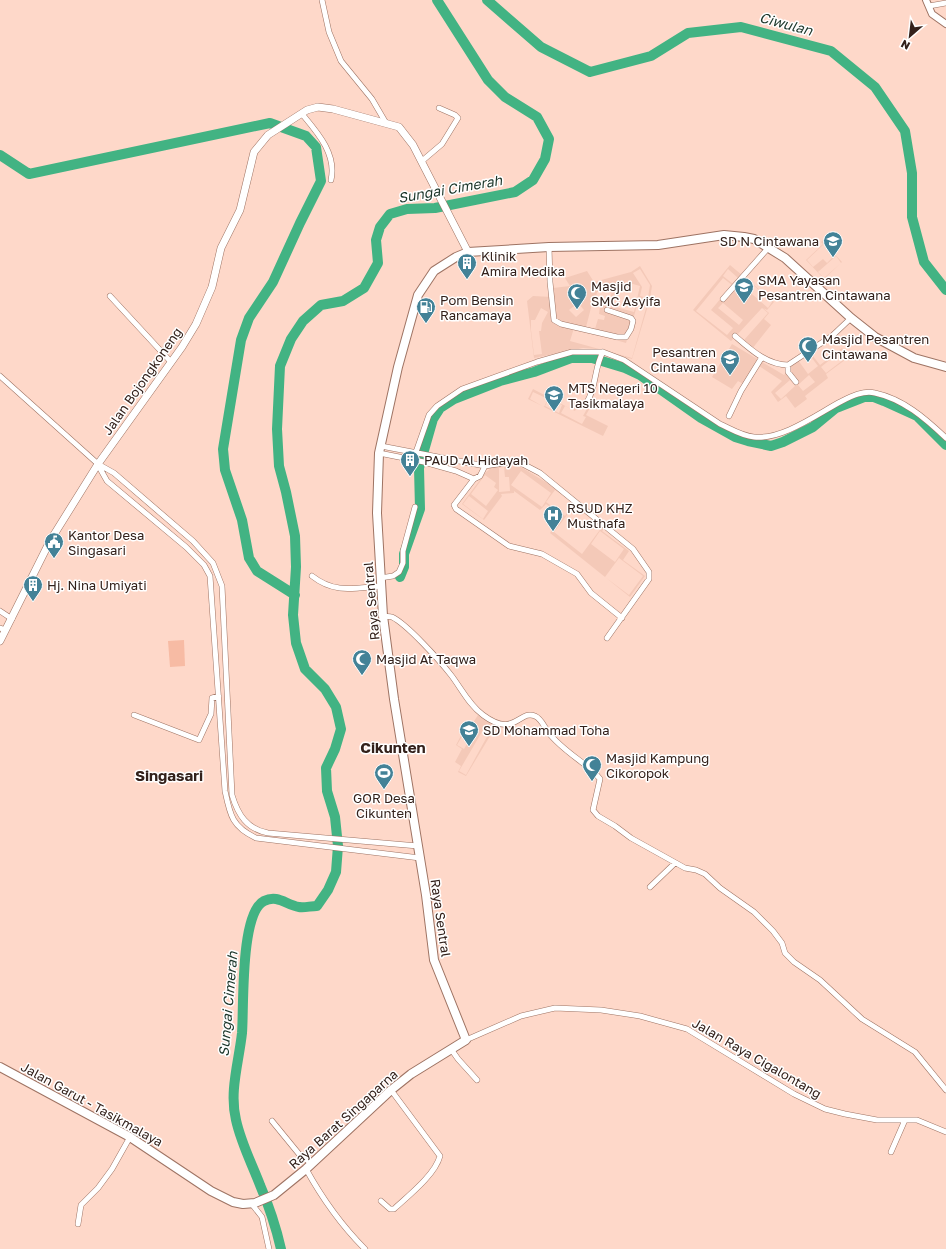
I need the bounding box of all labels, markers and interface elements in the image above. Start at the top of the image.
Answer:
water label: Ciwulan [758,8,816,39]
north arrow [890,16,930,56]
text: N [898,38,912,53]
water label: Sungai Cimerah [397,171,505,206]
school or university icon: SD N Cintawana [822,230,844,258]
place label: SD N Cintawana [720,233,819,249]
place label: Klinik Amira Medika [481,248,565,279]
building icon: Klinik Amira Medika [456,252,478,280]
place label: SMA Yayasan Pesantren Cintawana [758,272,891,303]
school or university icon: SMA Yayasan Pesantren Cintawana [733,276,755,304]
place label: Masjid SMC Asyifa [591,278,661,309]
mosque icon: Masjid SMC Asyifa [566,282,588,310]
place label: Pom Bensin Rancamaya [440,292,514,323]
fuel station icon: Pom Bensin Rancamaya [415,296,437,324]
street label: Jalan Bojongkoneng [99,324,185,438]
place label: Masjid Pesantren Cintawana [822,331,929,362]
mosque icon: Masjid Pesantren Cintawana [797,335,819,363]
place label: Pesantren Cintawana [650,344,716,375]
school or university icon: Pesantren Cintawana [719,348,741,376]
place label: MTS Negeri 10 Tasikmalaya [568,380,658,411]
school or university icon: MTS Negeri 10 Tasikmalaya [543,384,565,412]
building icon: PAUD Al Hidayah [399,449,421,477]
place label: PAUD Al Hidayah [424,452,528,468]
place label: RSUD KHZ Musthafa [567,500,633,531]
hospital icon: RSUD KHZ Musthafa [542,504,564,532]
place label: Kantor Desa Singasari [68,527,144,558]
public building icon: Kantor Desa Singasari [43,531,65,559]
street label: Raya Sentral [360,561,382,641]
building icon: Hj. Nina Umiyati [22,574,44,602]
place label: Hj. Nina Umiyati [47,577,147,593]
mosque icon: Masjid At Taqwa [351,648,373,676]
place label: Masjid At Taqwa [376,651,476,667]
school or university icon: SD Mohammad Toha [458,719,480,747]
place label: SD Mohammad Toha [483,722,610,738]
district label: Cikunten [360,738,426,756]
place label: Masjid Kampung Cikoropok [606,750,709,781]
mosque icon: Masjid Kampung Cikoropok [581,754,603,782]
sports icon: GOR Desa Cikunten [373,762,395,790]
district label: Singasari [135,766,203,784]
place label: GOR Desa Cikunten [353,790,415,821]
street label: Raya Sentral [428,878,454,958]
water label: Sungai Cimerah [214,949,241,1057]
street label: Jalan Raya Cigalontang [690,1014,824,1102]
street label: Jalan Garut - Tasikmalaya [18,1058,166,1150]
street label: Raya Barat Singaparna [285,1066,401,1172]

